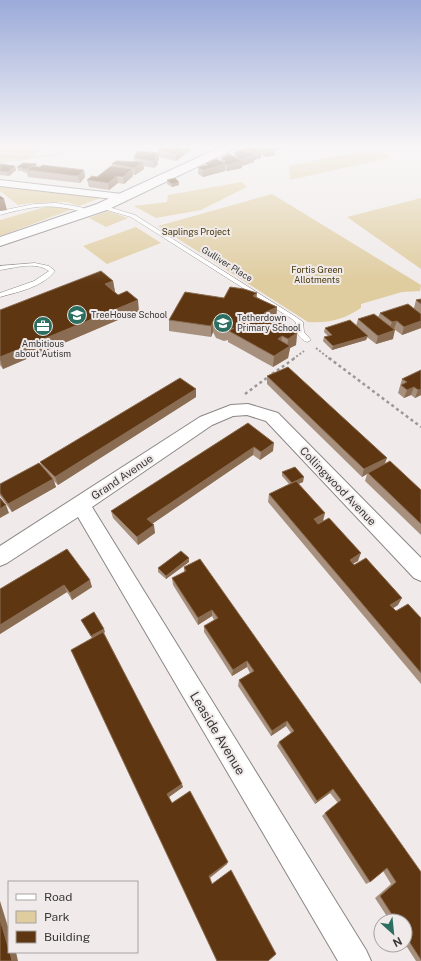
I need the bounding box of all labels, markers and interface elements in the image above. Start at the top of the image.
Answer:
park label: Saplings Project [162,226,231,237]
street label: Gulliver Place [200,244,255,284]
park label: Fortis Green Allotments [291,264,343,285]
school or university icon: TreeHouse School [66,304,88,326]
place label: TreeHouse School [91,309,168,320]
school or university icon: Tetherdown Primary School [212,312,234,334]
place label: Tetherdown Primary School [237,312,301,333]
office icon: Ambitious about Autism [32,315,54,337]
place label: Ambitious about Autism [15,338,71,359]
street label: Collingwood Avenue [298,444,378,528]
street label: Grand Avenue [89,452,155,502]
street label: Leaside Avenue [187,689,248,778]
legend [8,881,138,953]
text: Road [44,890,72,904]
text: Park [44,910,70,924]
north arrow [373,913,413,953]
text: Building [44,930,90,944]
text: N [391,935,404,949]

